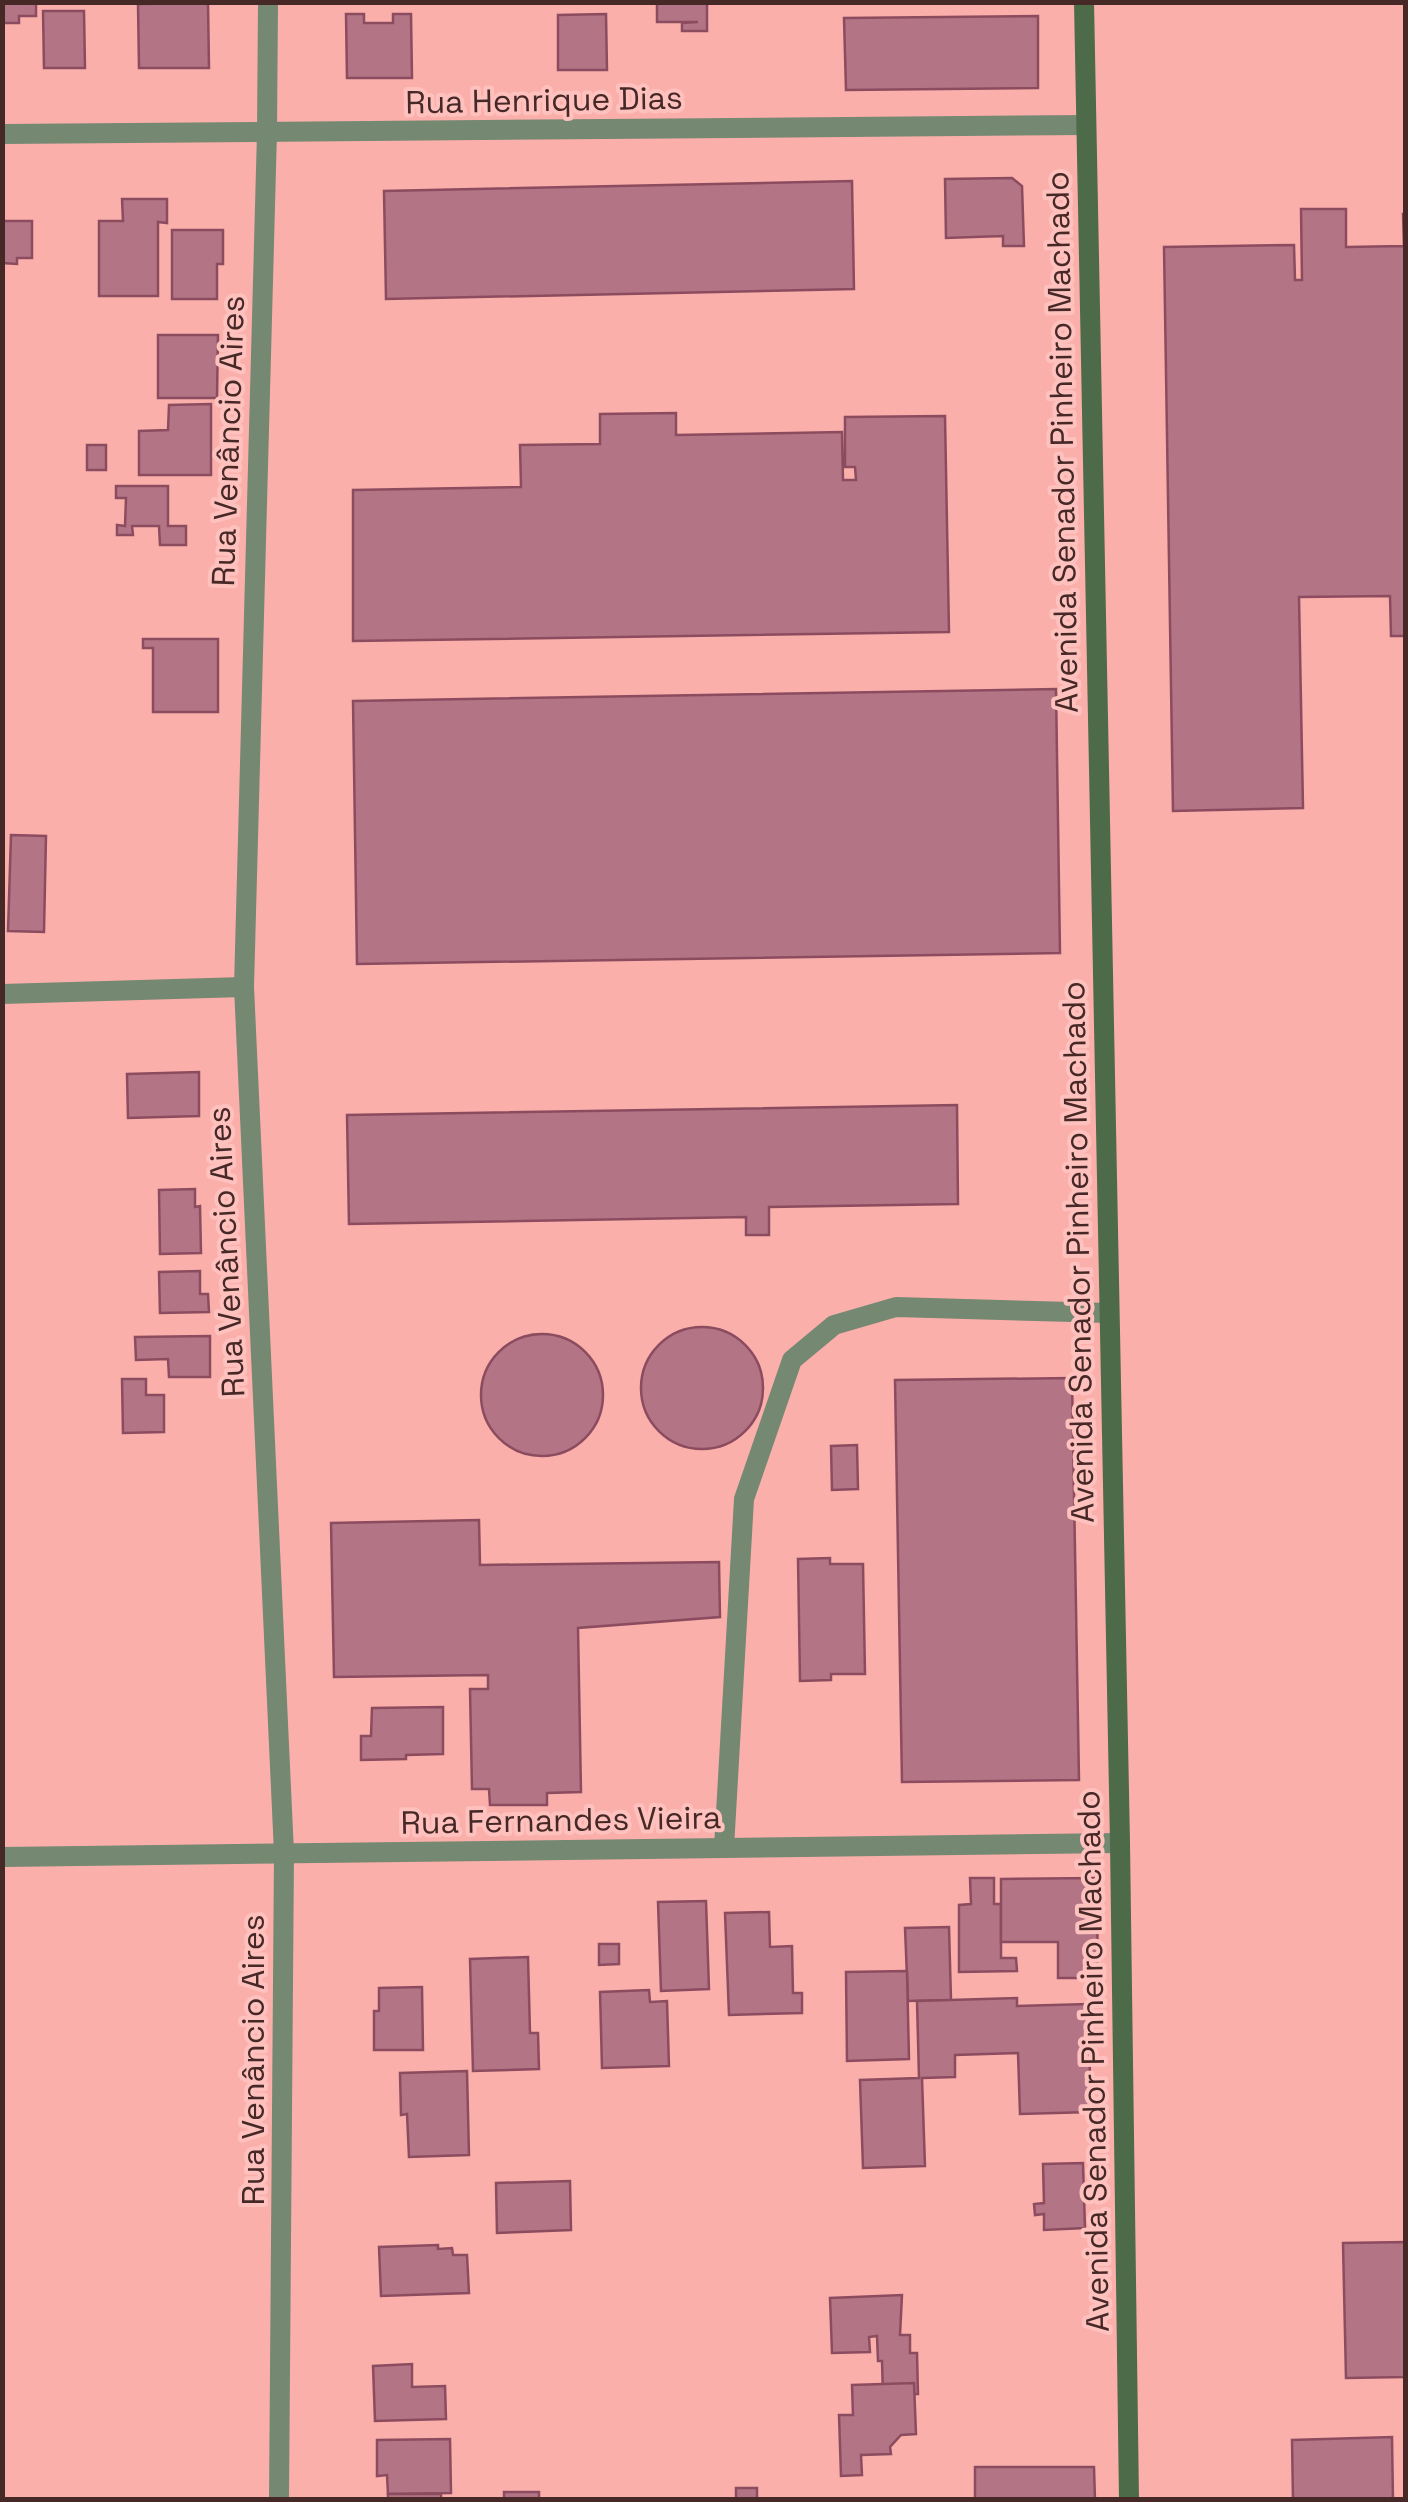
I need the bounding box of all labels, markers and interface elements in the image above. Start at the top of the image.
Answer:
street label: Rua Henrique Dias [405,78,683,122]
street label: Avenida Senador Pinheiro Machado [1037,171,1087,713]
street label: Rua Venâncio Aires [203,295,253,587]
street label: Avenida Senador Pinheiro Machado [1053,981,1103,1523]
street label: Rua Venâncio Aires [198,1106,254,1398]
street label: Avenida Senador Pinheiro Machado [1068,1790,1118,2332]
street label: Rua Fernandes Vieira [400,1797,722,1843]
street label: Rua Venâncio Aires [233,1914,273,2206]

